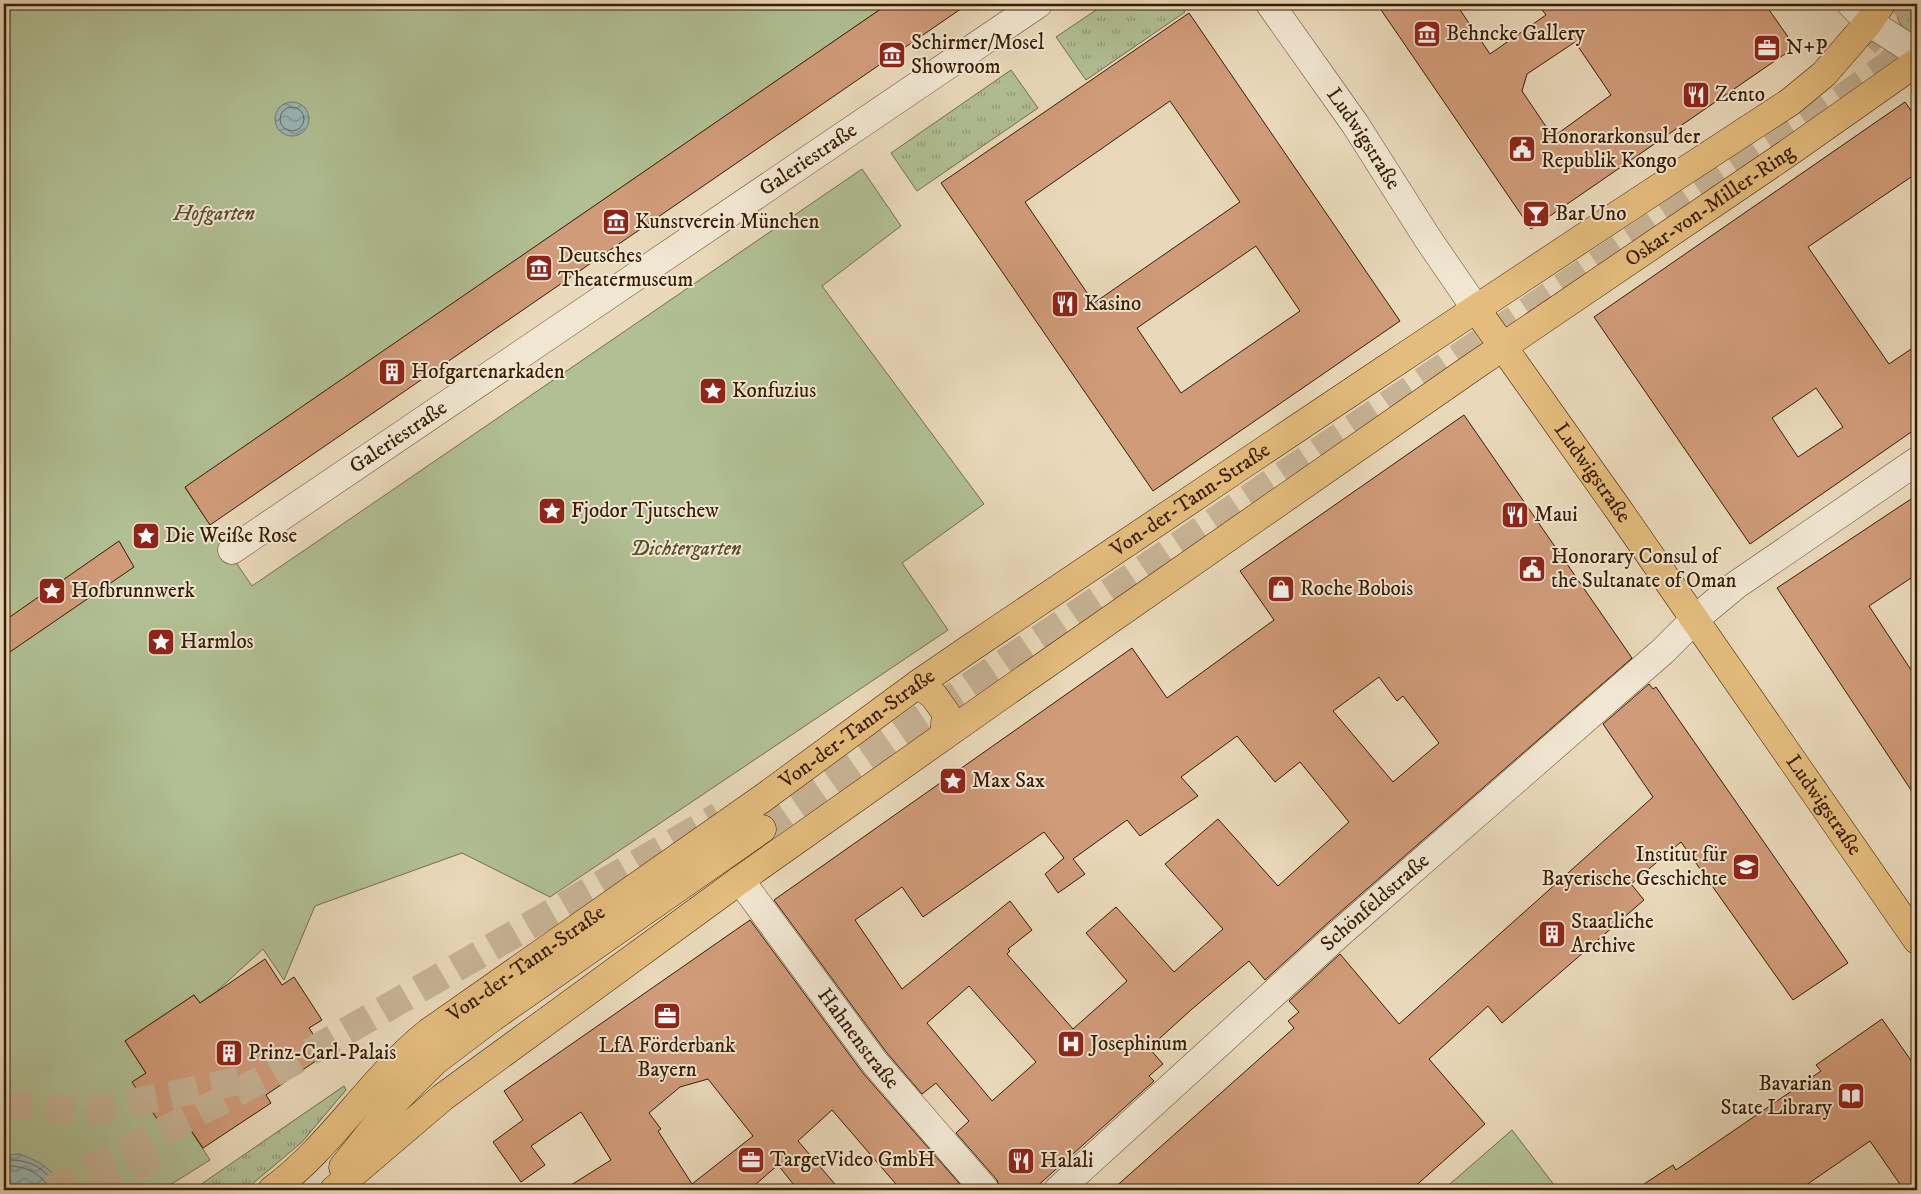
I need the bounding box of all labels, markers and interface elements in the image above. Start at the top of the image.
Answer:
museum icon: Behncke Gallery [1412,19,1442,49]
place label: Behncke Gallery [1446,21,1586,47]
place label: Schirmer/Mosel Showroom [911,30,1045,80]
office icon: N+P [1752,33,1782,63]
place label: N+P [1786,35,1827,61]
museum icon: Schirmer/Mosel Showroom [877,40,907,70]
restaurant icon: Zento [1681,80,1711,110]
place label: Zento [1715,82,1765,108]
street label: Ludwigstraße [1320,83,1406,195]
street label: Galeriestraße [754,117,862,202]
place label: Honorarkonsul der Republik Kongo [1541,124,1701,174]
public building icon: Honorarkonsul der Republik Kongo [1507,134,1537,164]
street label: Oskar-von-Miller-Ring [1620,139,1800,273]
bar icon: Bar Uno [1521,199,1551,229]
park label: Hofgarten [172,201,255,227]
place label: Bar Uno [1555,201,1626,227]
museum icon: Kunstverein München [601,207,631,237]
place label: Kunstverein München [635,209,819,235]
place label: Deutsches Theatermuseum [558,243,693,293]
museum icon: Deutsches Theatermuseum [524,253,554,283]
restaurant icon: Kasino [1050,289,1080,319]
place label: Kasino [1084,291,1141,317]
building icon: Hofgartenarkaden [377,357,407,387]
place label: Hofgartenarkaden [411,359,565,385]
place icon: Konfuzius [698,376,728,406]
place label: Konfuzius [732,378,816,404]
street label: Galeriestraße [345,395,452,480]
street label: Ludwigstraße [1548,418,1637,528]
street label: Von-der-Tann-Straße [1105,437,1275,563]
place icon: Fjodor Tjutschew [537,496,567,526]
place label: Fjodor Tjutschew [571,498,719,524]
restaurant icon: Maui [1500,500,1530,530]
place label: Maui [1534,502,1578,528]
place icon: Die Weiße Rose [131,521,161,551]
place label: Die Weiße Rose [165,523,298,549]
park label: Dichtergarten [631,536,742,562]
place label: Honorary Consul of the Sultanate of Oman [1551,544,1737,594]
public building icon: Honorary Consul of the Sultanate of Oman [1517,554,1547,584]
shop icon: Roche Bobois [1266,574,1296,604]
place icon: Hofbrunnwerk [37,576,67,606]
place label: Roche Bobois [1300,576,1413,602]
place label: Hofbrunnwerk [71,578,196,604]
place icon: Harmlos [146,627,176,657]
place label: Harmlos [180,629,254,655]
street label: Von-der-Tann-Straße [774,663,940,795]
street label: Ludwigstraße [1780,750,1868,861]
place icon: Max Sax [938,766,968,796]
place label: Max Sax [972,768,1045,794]
place label: Institut für Bayerische Geschichte [1542,842,1727,892]
street label: Schönfeldstraße [1315,848,1435,957]
school or university icon: Institut für Bayerische Geschichte [1731,852,1761,882]
street label: Von-der-Tann-Straße [442,899,611,1029]
place label: Staatliche Archive [1571,909,1654,959]
building icon: Staatliche Archive [1537,919,1567,949]
street label: Hahnenstraße [811,983,905,1095]
office icon: LfA Förderbank Bayern [652,1001,682,1031]
hospital icon: Josephinum [1056,1029,1086,1059]
place label: Josephinum [1088,1031,1188,1057]
place label: LfA Förderbank Bayern [598,1033,736,1083]
building icon: Prinz-Carl-Palais [214,1038,244,1068]
place label: Prinz-Carl-Palais [248,1040,396,1066]
place label: Bavarian State Library [1721,1071,1833,1121]
library icon: Bavarian State Library [1836,1081,1866,1111]
office icon: TargetVideo GmbH [736,1145,766,1175]
restaurant icon: Halali [1006,1146,1036,1176]
place label: TargetVideo GmbH [770,1147,935,1173]
place label: Halali [1040,1148,1094,1174]

